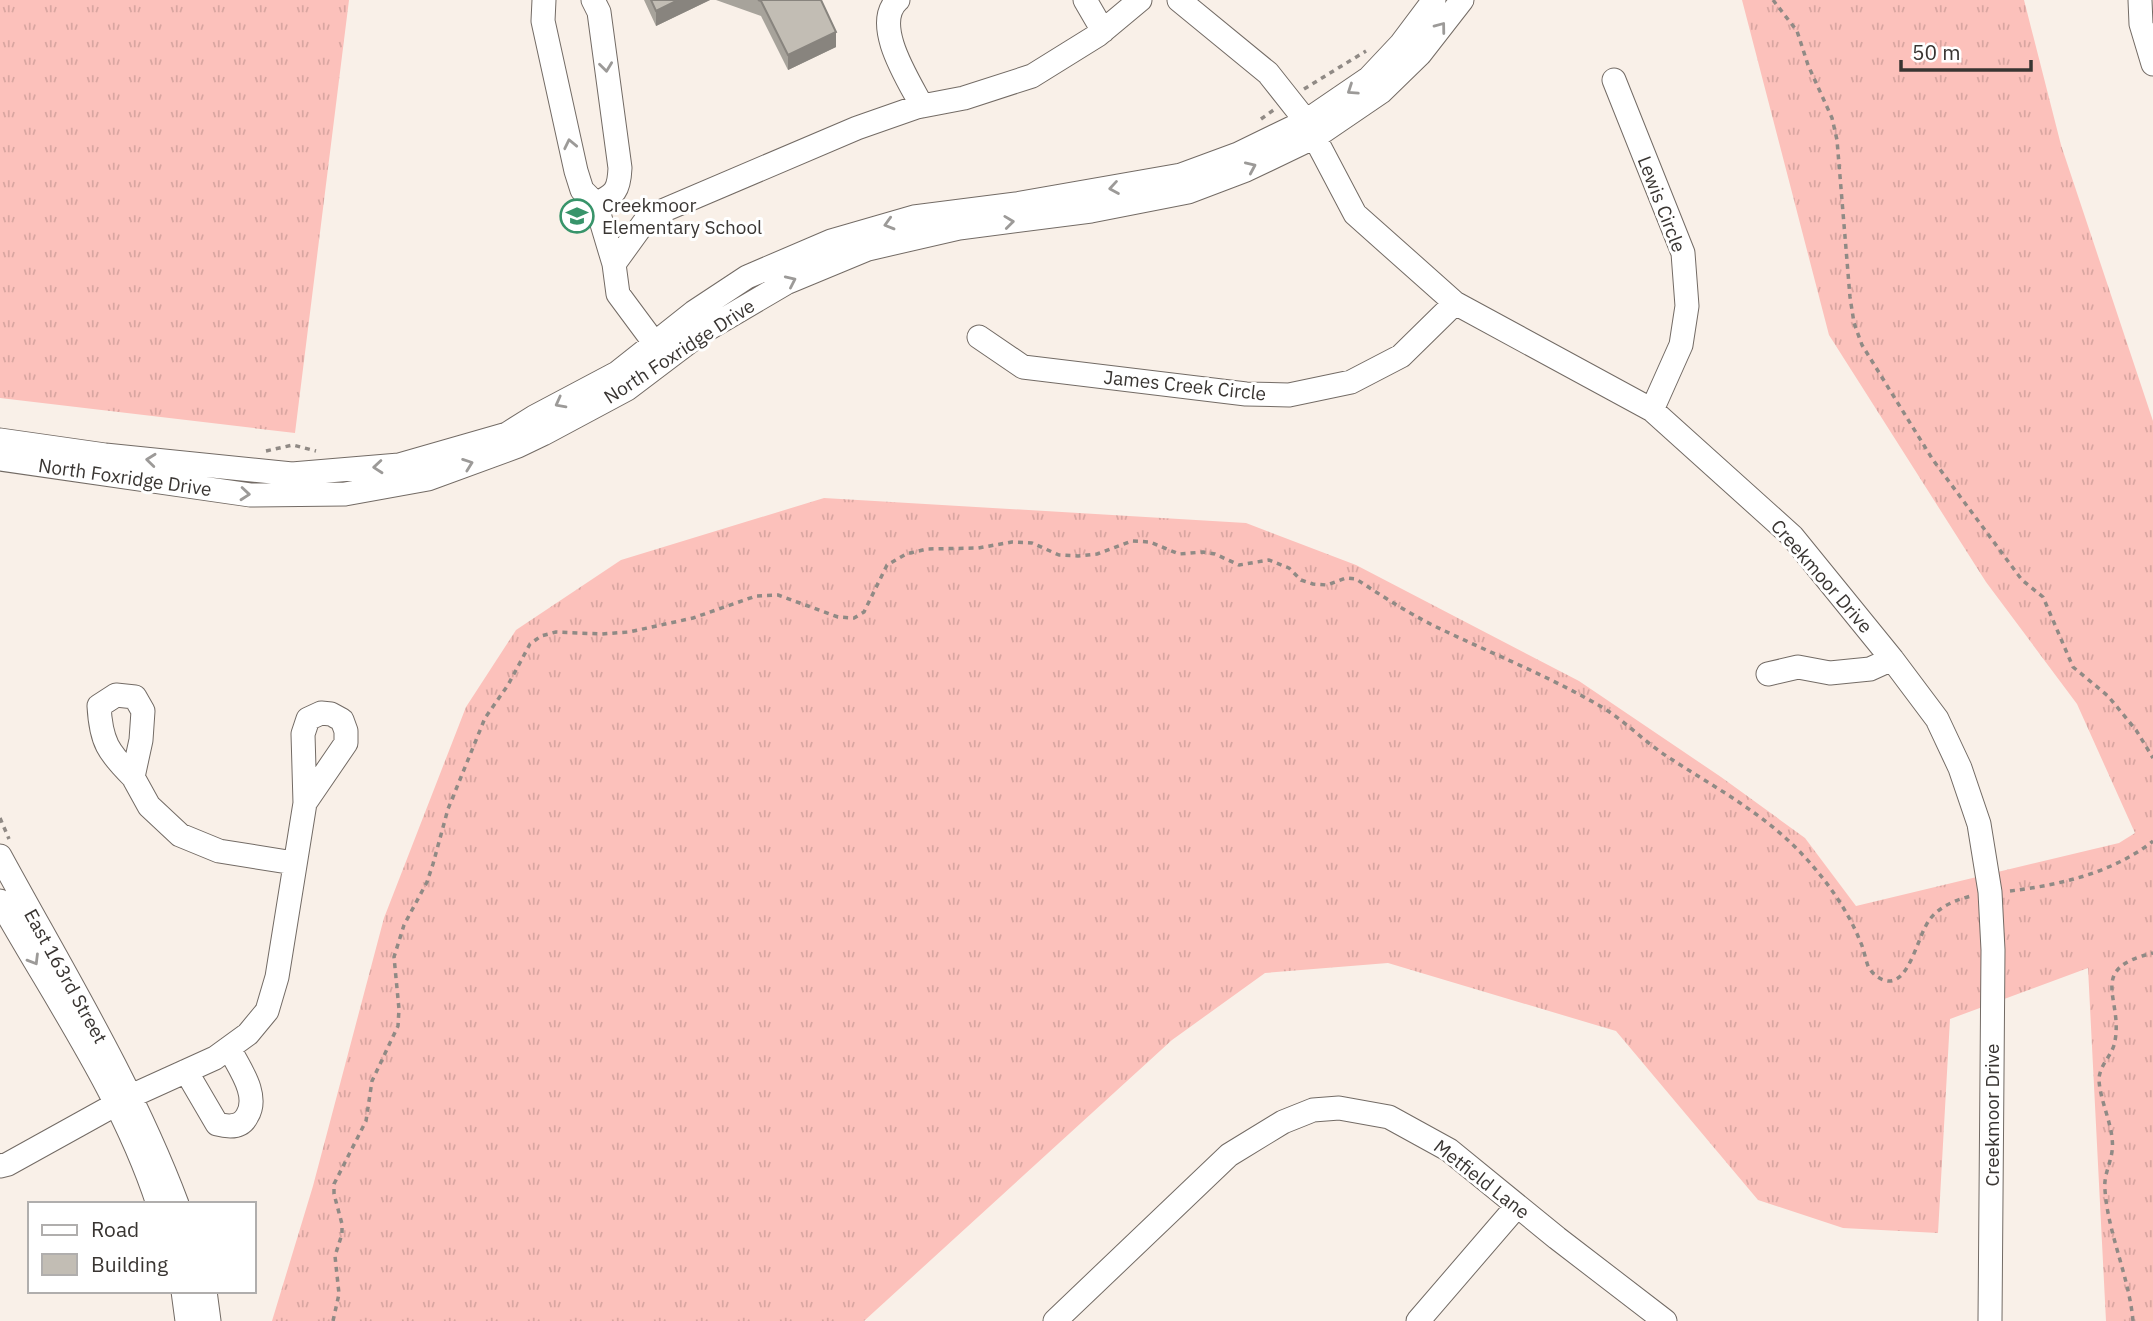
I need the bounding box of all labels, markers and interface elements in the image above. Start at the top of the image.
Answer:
one-way arrow [1433,22,1445,35]
scale bar [1901,28,2030,72]
text: 50 m [1912,38,1961,66]
one-way arrow [599,61,614,72]
one-way arrow [1347,82,1360,94]
one-way arrow [564,138,579,150]
street label: Lewis Circle [1633,152,1691,256]
one-way arrow [1244,161,1257,175]
one-way arrow [1108,180,1120,195]
place label: Creekmoor Elementary School [602,193,762,239]
school or university icon: Creekmoor Elementary School [558,197,596,235]
one-way arrow [1003,215,1015,230]
one-way arrow [884,216,896,231]
one-way arrow [784,275,796,289]
street label: North Foxridge Drive [599,293,759,409]
street label: James Creek Circle [1103,365,1267,405]
one-way arrow [555,395,567,408]
street label: North Foxridge Drive [37,453,213,501]
one-way arrow [145,453,156,468]
one-way arrow [462,458,474,472]
one-way arrow [372,459,383,474]
one-way arrow [240,486,251,501]
street label: Creekmoor Drive [1766,514,1878,638]
street label: East 163rd Street [19,905,113,1047]
one-way arrow [26,953,39,966]
street label: Creekmoor Drive [1980,1044,2004,1186]
street label: Metfield Lane [1429,1134,1535,1224]
legend [28,1202,256,1293]
text: Road [91,1215,139,1243]
text: Building [91,1250,168,1278]

